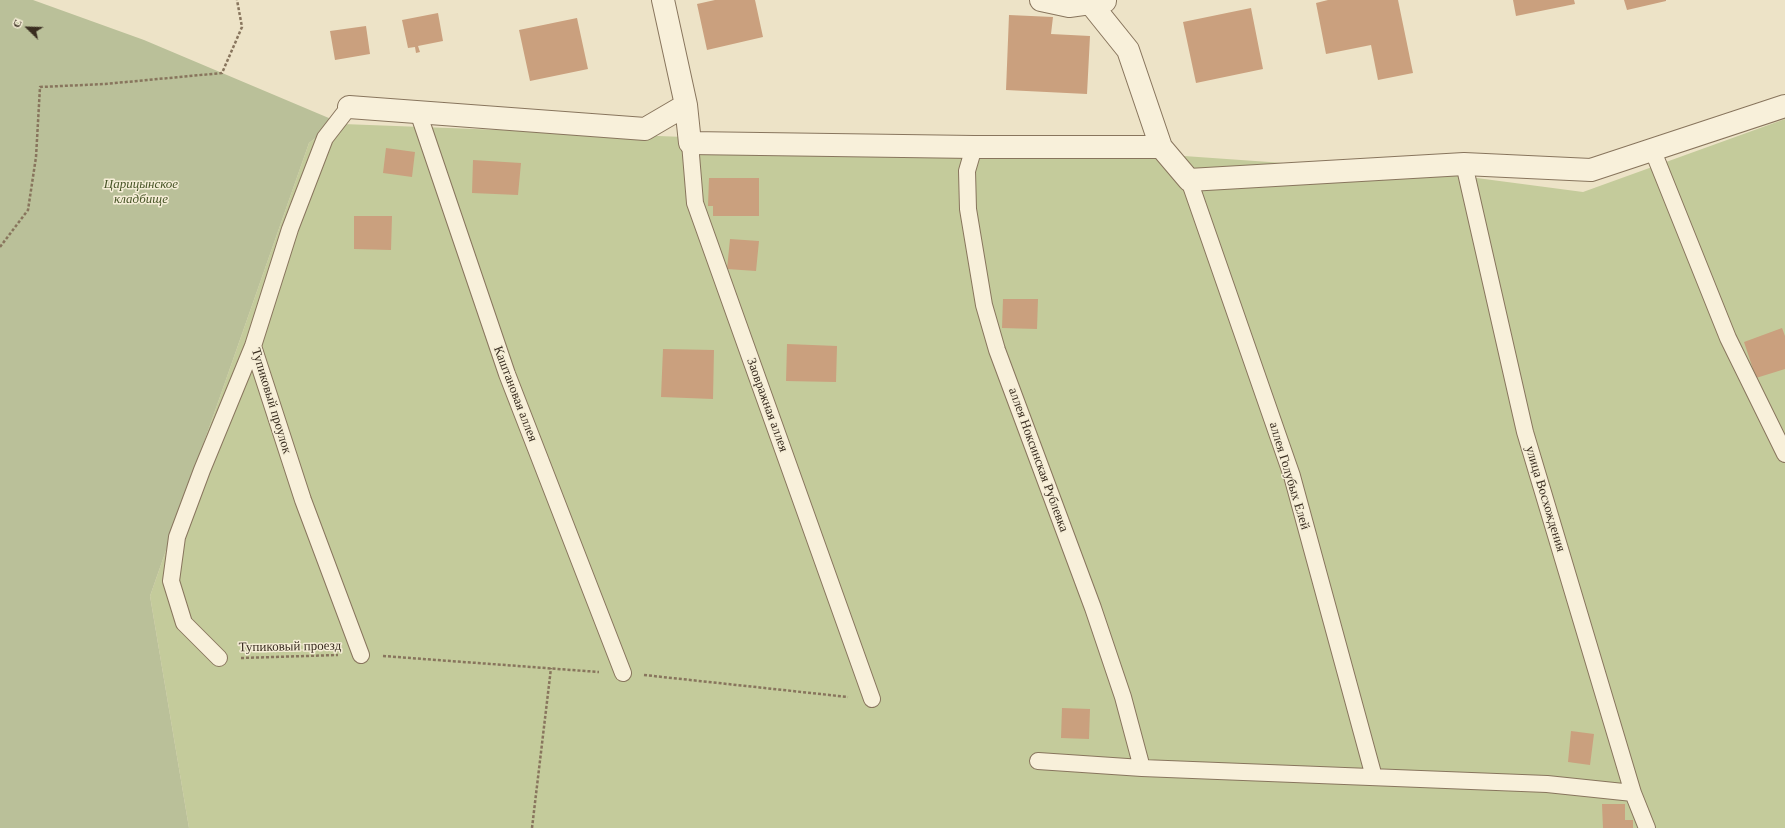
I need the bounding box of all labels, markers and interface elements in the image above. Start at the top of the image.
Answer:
north arrow [8,8,48,48]
text: С [10,17,24,29]
park label: Царицынское кладбище [104,177,178,208]
street label: Каштановая аллея [490,344,540,444]
street label: Тупиковый проулок [248,346,294,456]
street label: Заовражная аллея [743,356,791,454]
street label: аллея Ноксинская Рублевка [1005,386,1071,534]
street label: аллея Голубых Елей [1265,420,1313,532]
street label: улица Восхождения [1521,444,1569,554]
street label: Тупиковый проезд [239,638,341,656]

